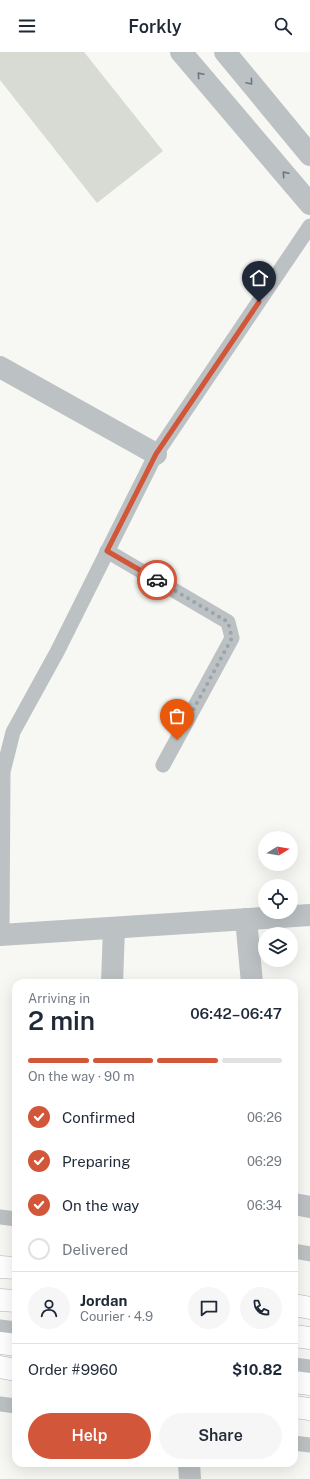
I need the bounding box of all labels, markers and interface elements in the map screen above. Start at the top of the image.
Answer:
icon: menu [16,15,38,37]
icon: search [272,15,294,37]
text: Forkly [128,16,182,37]
one-way arrow [198,72,205,80]
one-way arrow [245,77,252,85]
one-way arrow [282,171,289,179]
pin [242,261,276,302]
icon: home [248,267,270,289]
courier [137,560,177,600]
icon: car [146,569,168,591]
pin [160,699,194,740]
icon: bag [166,705,188,727]
north arrow [258,831,298,871]
map controls [258,831,298,967]
button: locate [258,879,298,919]
button: layers [258,927,298,967]
text: Arriving in [28,991,90,1006]
text: 2 min [28,1005,95,1036]
text: 06:42–06:47 [190,1005,282,1022]
text: On the way · 90 m [28,1069,135,1084]
icon: check [28,1106,50,1128]
text: Confirmed [62,1109,135,1126]
text: 06:26 [247,1110,282,1125]
icon: check [28,1150,50,1172]
text: Preparing [62,1153,131,1170]
text: 06:29 [247,1154,282,1169]
icon: check [28,1194,50,1216]
text: On the way [62,1197,139,1214]
text: 06:34 [247,1198,282,1213]
text: Delivered [62,1241,128,1258]
button: person [28,1287,70,1329]
button: chat [188,1287,230,1329]
button: phone [240,1287,282,1329]
text: Jordan [80,1292,127,1309]
text: Courier · 4.9 [80,1309,153,1324]
text: Order #9960 [28,1361,118,1378]
text: $10.82 [232,1361,282,1378]
button: Help [28,1413,151,1459]
button: Share [159,1413,282,1459]

